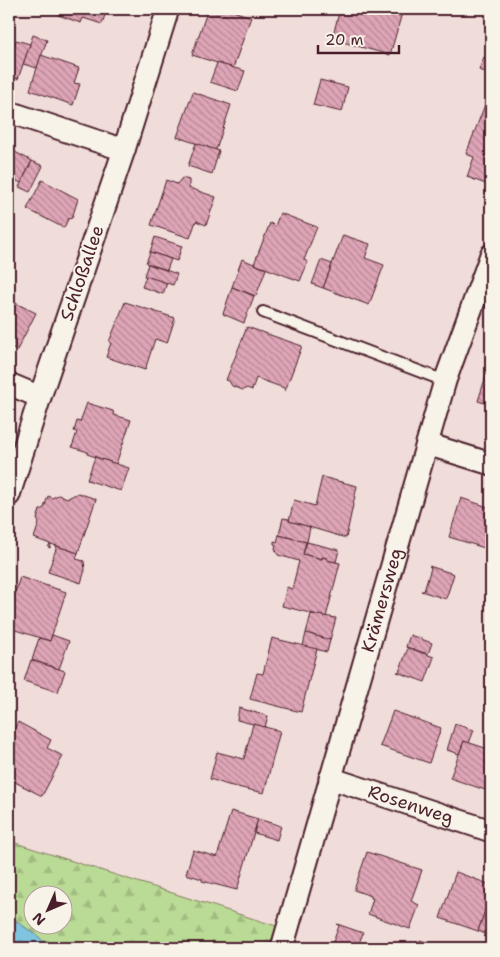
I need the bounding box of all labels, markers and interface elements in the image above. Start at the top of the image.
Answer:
scale bar [318,22,399,54]
text: 20 m [325,30,364,50]
street label: Schloßallee [54,222,110,324]
street label: Krämersweg [356,545,408,655]
street label: Rosenweg [365,779,457,830]
north arrow [22,884,72,934]
text: N [29,909,49,929]

